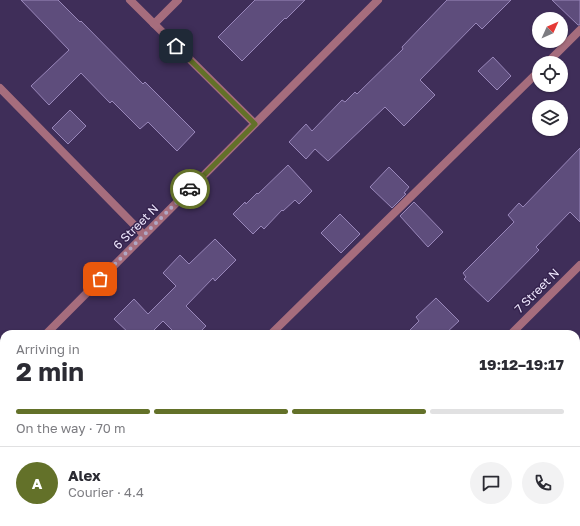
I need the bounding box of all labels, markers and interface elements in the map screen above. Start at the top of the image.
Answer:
north arrow [532,12,568,48]
map controls [532,12,568,136]
pin [159,29,193,63]
icon: home [165,35,187,57]
button: locate [532,56,568,92]
button: layers [532,100,568,136]
courier [170,169,210,209]
icon: car [179,178,201,200]
street label: 6 Street N [110,201,161,252]
pin [83,262,117,296]
street label: 7 Street N [511,265,562,316]
icon: bag [89,268,111,290]
text: Arriving in [16,341,80,357]
text: 19:12–19:17 [479,355,564,373]
text: 2 min [16,356,84,387]
text: On the way · 70 m [16,420,126,436]
button: chat [470,462,512,504]
button: phone [522,462,564,504]
text: Alex [68,466,101,484]
text: A [32,474,42,492]
text: Courier · 4.4 [68,484,144,500]

